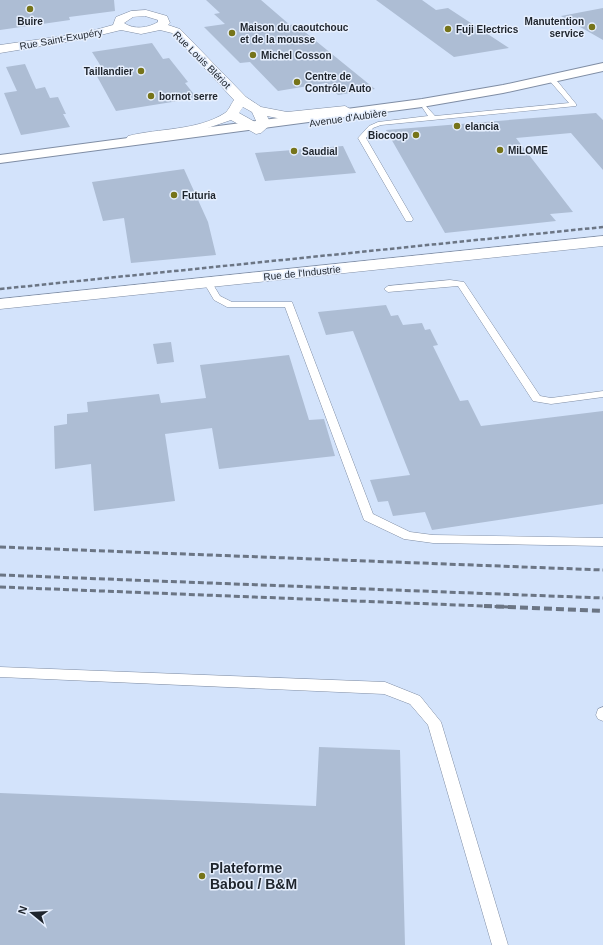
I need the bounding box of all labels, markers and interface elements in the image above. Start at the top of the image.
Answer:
marker: Buire [25,4,35,14]
place label: Buire [17,16,43,27]
place label: Manutention service [525,16,584,39]
place label: Maison du caoutchouc et de la mousse [240,22,349,45]
marker: Manutention service [587,22,597,32]
marker: Fuji Electrics [443,24,453,34]
place label: Fuji Electrics [456,24,519,35]
street label: Rue Saint-Exupéry [19,26,103,52]
marker: Maison du caoutchouc et de la mousse [227,28,237,38]
street label: Rue Louis Blériot [171,29,233,91]
marker: Michel Cosson [248,50,258,60]
place label: Michel Cosson [261,50,332,61]
place label: Taillandier [84,66,133,77]
marker: Taillandier [136,66,146,76]
place label: Centre de Contrôle Auto [305,71,371,94]
marker: Centre de Contrôle Auto [292,77,302,87]
marker: bornot serre [146,91,156,101]
place label: bornot serre [159,91,218,102]
street label: Avenue d'Aubière [308,107,388,129]
marker: elancia [452,121,462,131]
place label: elancia [465,121,499,132]
place label: Biocoop [368,130,408,141]
marker: Biocoop [411,130,421,140]
marker: MiLOME [495,145,505,155]
place label: MiLOME [508,145,548,156]
marker: Saudial [289,146,299,156]
place label: Saudial [302,146,338,157]
marker: Futuria [169,190,179,200]
place label: Futuria [182,190,216,201]
street label: Rue de l'Industrie [263,263,342,283]
place label: Plateforme Babou / B&M [210,860,297,892]
marker: Plateforme Babou / B&M [197,871,207,881]
north arrow [12,893,52,933]
text: N [16,904,29,916]

